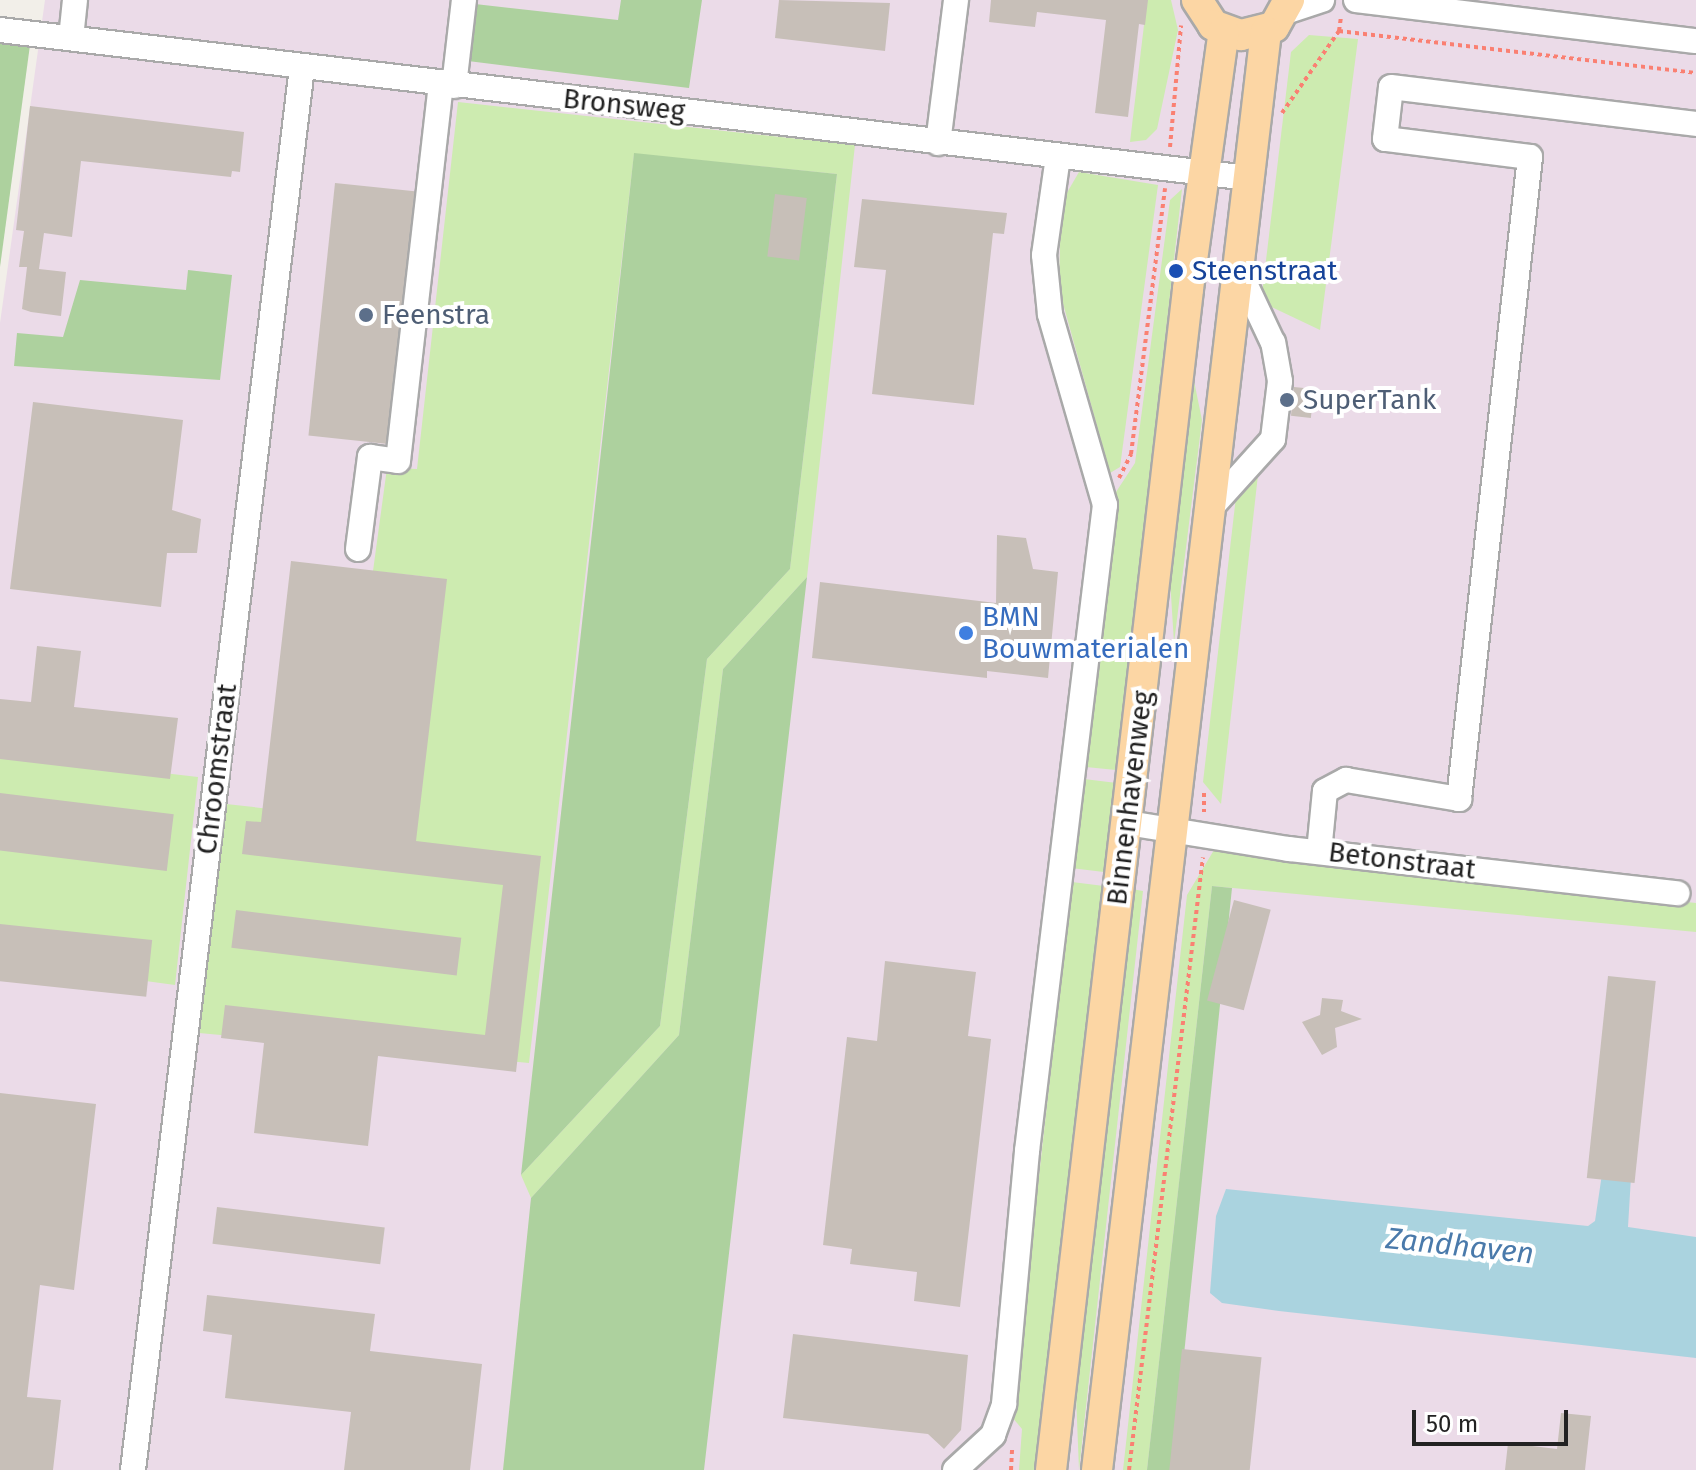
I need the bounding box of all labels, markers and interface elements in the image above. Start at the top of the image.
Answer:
street label: Bronsweg [561,82,687,128]
place label: Steenstraat [1192,254,1337,288]
marker: Steenstraat [1167,262,1185,280]
place label: Feenstra [382,298,490,332]
marker: Feenstra [357,306,375,324]
place label: SuperTank [1303,383,1436,417]
marker: SuperTank [1278,391,1296,409]
place label: BMN Bouwmaterialen [982,600,1189,666]
marker: BMN Bouwmaterialen [957,624,975,642]
street label: Chroomstraat [190,682,244,856]
street label: Binnenhavenweg [1100,689,1160,907]
street label: Betonstraat [1326,835,1478,887]
water label: Zandhaven [1384,1220,1536,1272]
scale bar [1416,1394,1572,1444]
text: 50 m [1426,1410,1478,1438]

